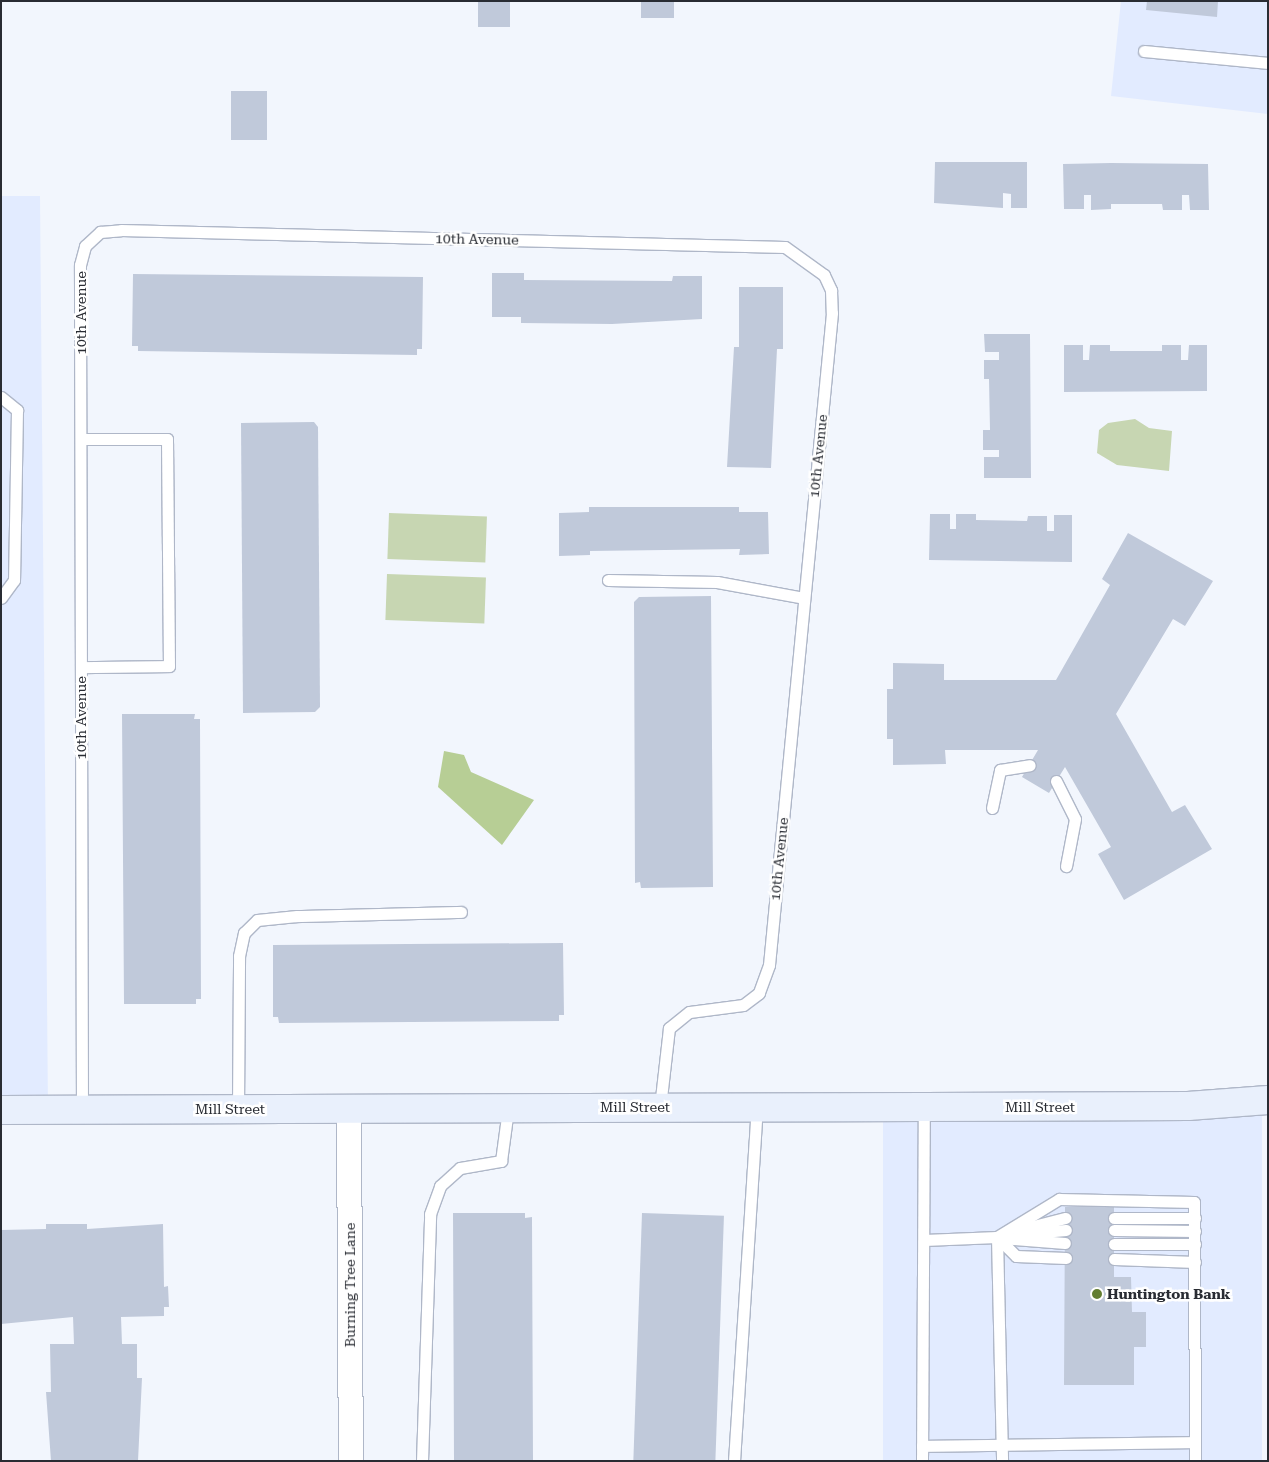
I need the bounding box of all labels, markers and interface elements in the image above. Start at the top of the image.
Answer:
street label: 10th Avenue [435,230,519,248]
street label: 10th Avenue [73,271,89,355]
street label: 10th Avenue [805,414,831,498]
street label: 10th Avenue [73,676,89,760]
street label: 10th Avenue [766,817,792,901]
street label: Mill Street [600,1099,670,1115]
street label: Mill Street [1005,1099,1075,1115]
street label: Mill Street [195,1101,265,1117]
street label: Burning Tree Lane [342,1223,358,1347]
place label: Huntington Bank [1107,1286,1230,1302]
marker: Huntington Bank [1091,1288,1103,1300]

